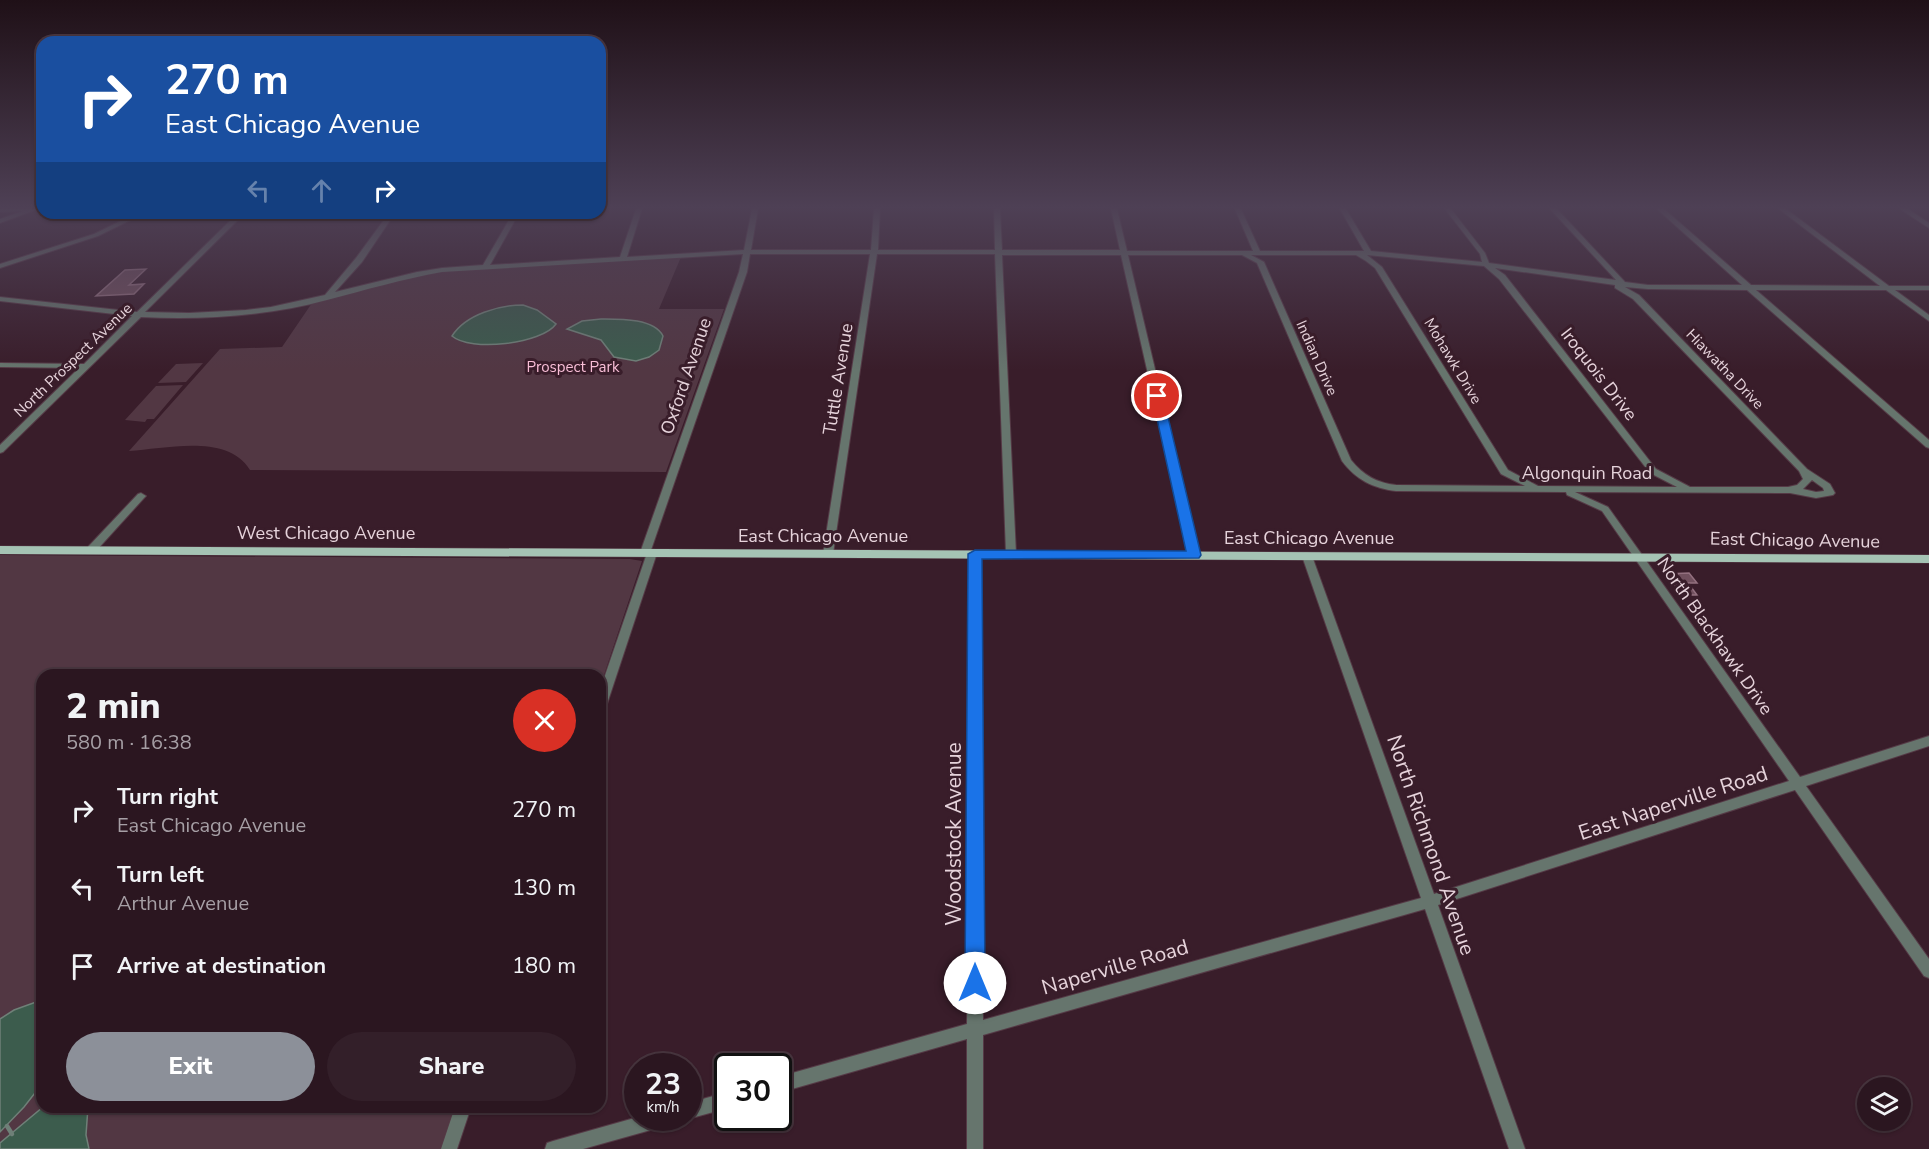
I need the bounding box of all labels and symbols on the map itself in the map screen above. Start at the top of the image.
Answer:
street label: North Prospect Avenue [10,298,136,422]
street label: Mohawk Drive [1419,314,1487,408]
street label: Oxford Avenue [655,315,717,437]
street label: Indian Drive [1291,317,1343,399]
street label: Tuttle Avenue [817,321,859,437]
street label: Iroquois Drive [1555,323,1643,425]
street label: Hiawatha Drive [1682,325,1768,413]
park label: Prospect Park [527,357,620,377]
pin [1131,370,1182,421]
street label: Algonquin Road [1522,461,1652,485]
street label: West Chicago Avenue [237,521,415,545]
street label: East Chicago Avenue [738,524,908,548]
street label: East Chicago Avenue [1224,526,1394,550]
street label: East Chicago Avenue [1710,527,1880,553]
street label: North Blackhawk Drive [1652,553,1778,719]
street label: North Richmond Avenue [1380,731,1482,959]
street label: Woodstock Avenue [940,742,968,926]
street label: East Naperville Road [1575,759,1771,847]
street label: Naperville Road [1038,933,1192,1001]
position arrow [943,951,1007,1015]
speed limit sign: 30 [714,1053,792,1131]

